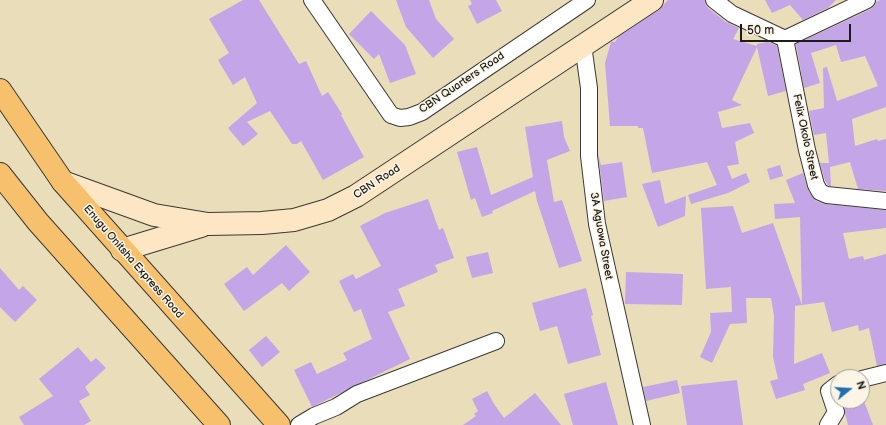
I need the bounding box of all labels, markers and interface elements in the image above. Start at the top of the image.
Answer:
scale bar [742,16,853,42]
text: 50 m [747,23,774,38]
street label: CBN Quarters Road [417,50,507,116]
street label: Felix Okolo Street [789,93,821,181]
street label: CBN Road [351,162,403,202]
street label: 3A Aguowa Street [587,191,615,281]
street label: Enugu Onitsha Express Road [80,203,186,321]
north arrow [830,369,870,409]
text: N [853,379,868,391]

